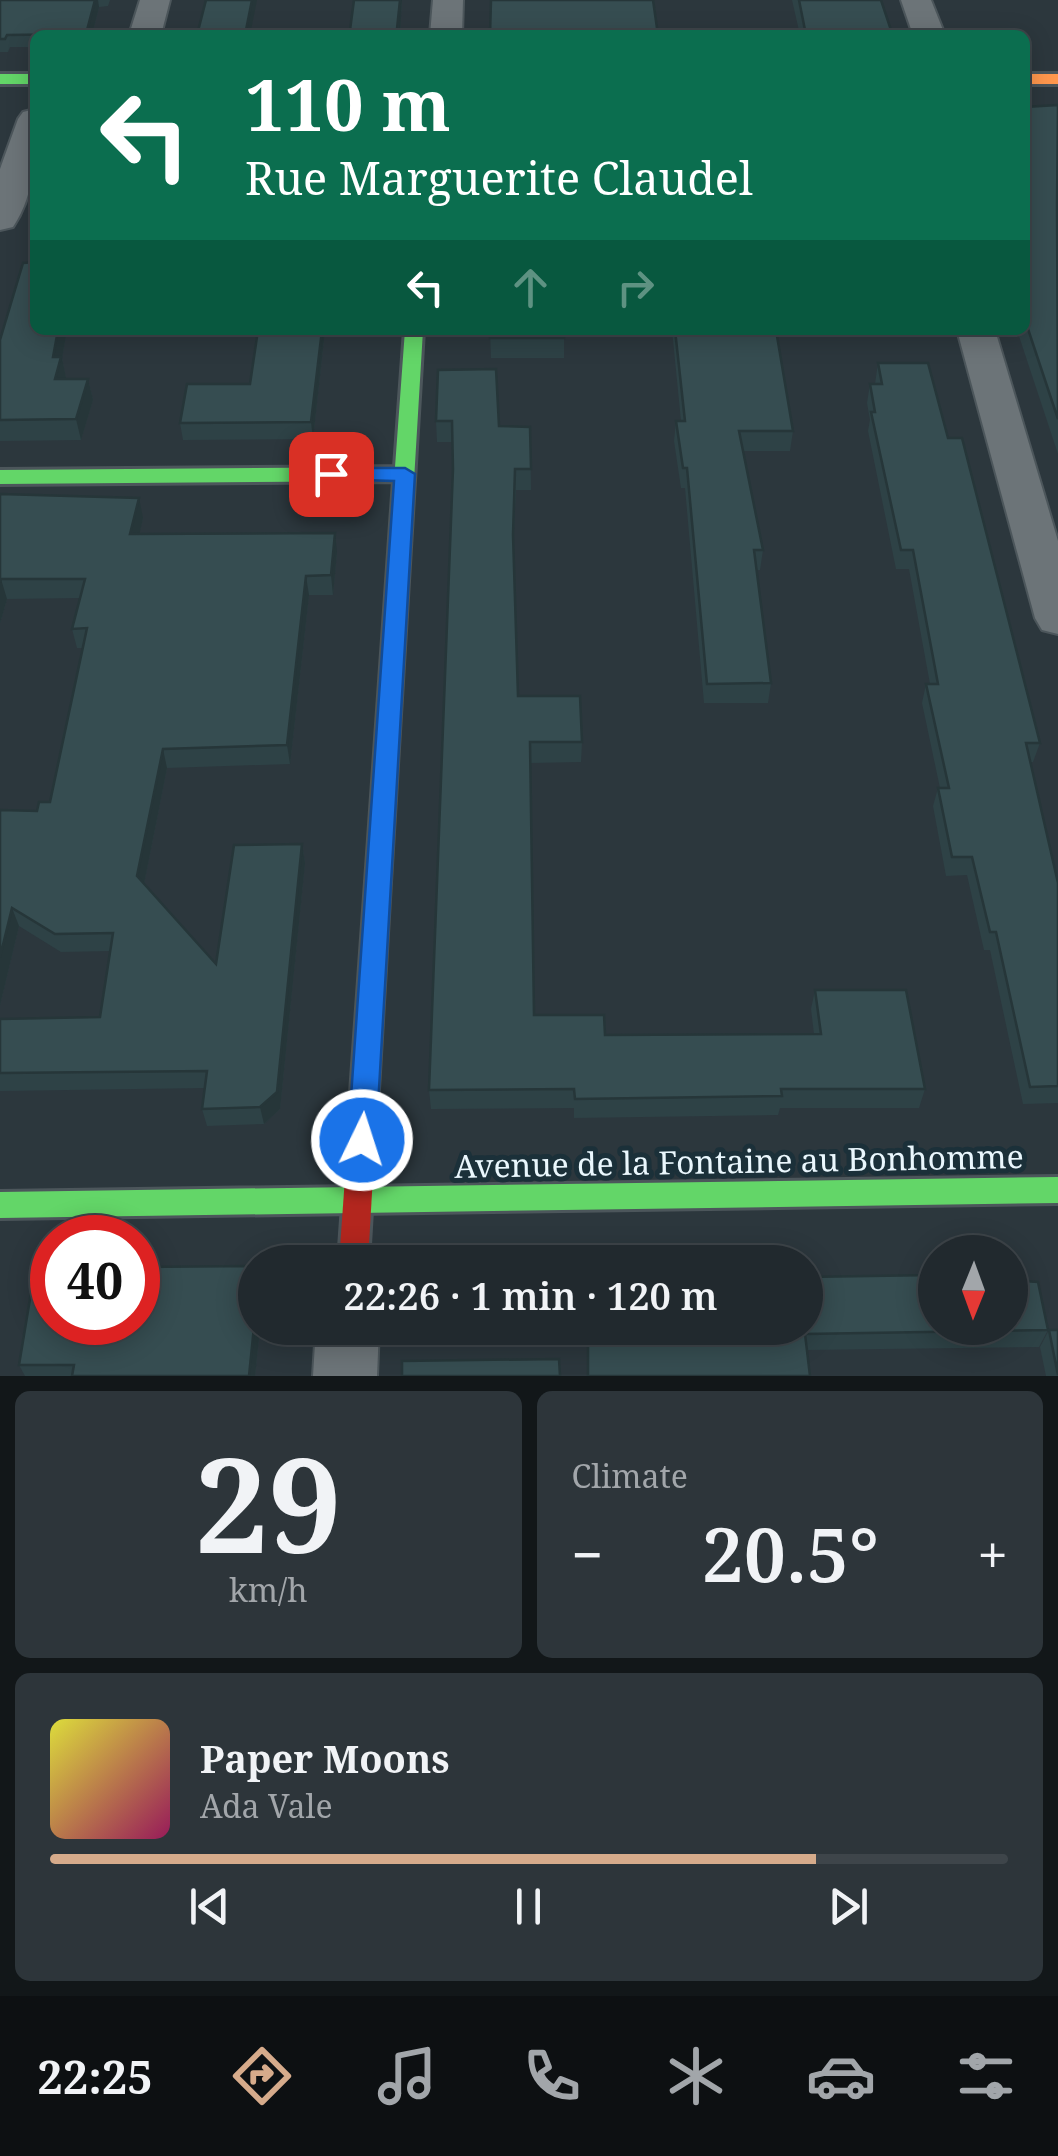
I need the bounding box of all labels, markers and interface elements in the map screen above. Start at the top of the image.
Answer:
text: 110 m [245,56,451,152]
icon: left [80,70,210,200]
text: Rue Marguerite Claudel [245,147,753,208]
icon: left [398,260,453,315]
icon: ahead [503,260,558,315]
icon: right [608,260,663,315]
pin [289,432,374,517]
icon: arrive [304,447,359,502]
position arrow [310,1088,414,1192]
street label: Avenue de la Fontaine au Bonhomme [454,1134,1024,1187]
speed limit sign: 40 [30,1215,160,1345]
north arrow [918,1235,1028,1345]
map controls [918,1235,1028,1345]
text: 22:26 · 1 min · 120 m [343,1269,718,1321]
text: 29 [195,1414,342,1591]
text: Climate [572,1454,688,1497]
text: 20.5° [702,1502,879,1604]
text: − [572,1516,603,1591]
text: + [977,1516,1008,1591]
text: km/h [229,1568,308,1611]
text: Paper Moons [200,1732,450,1784]
text: Ada Vale [200,1784,333,1827]
icon: previous [182,1879,237,1934]
icon: pause [501,1879,556,1934]
icon: next [821,1879,876,1934]
icon: directions [227,2041,297,2111]
icon: music [372,2041,442,2111]
icon: phone [517,2041,587,2111]
icon: climate [661,2041,731,2111]
icon: car [806,2041,876,2111]
icon: filters [951,2041,1021,2111]
text: 22:25 [37,2046,153,2107]

